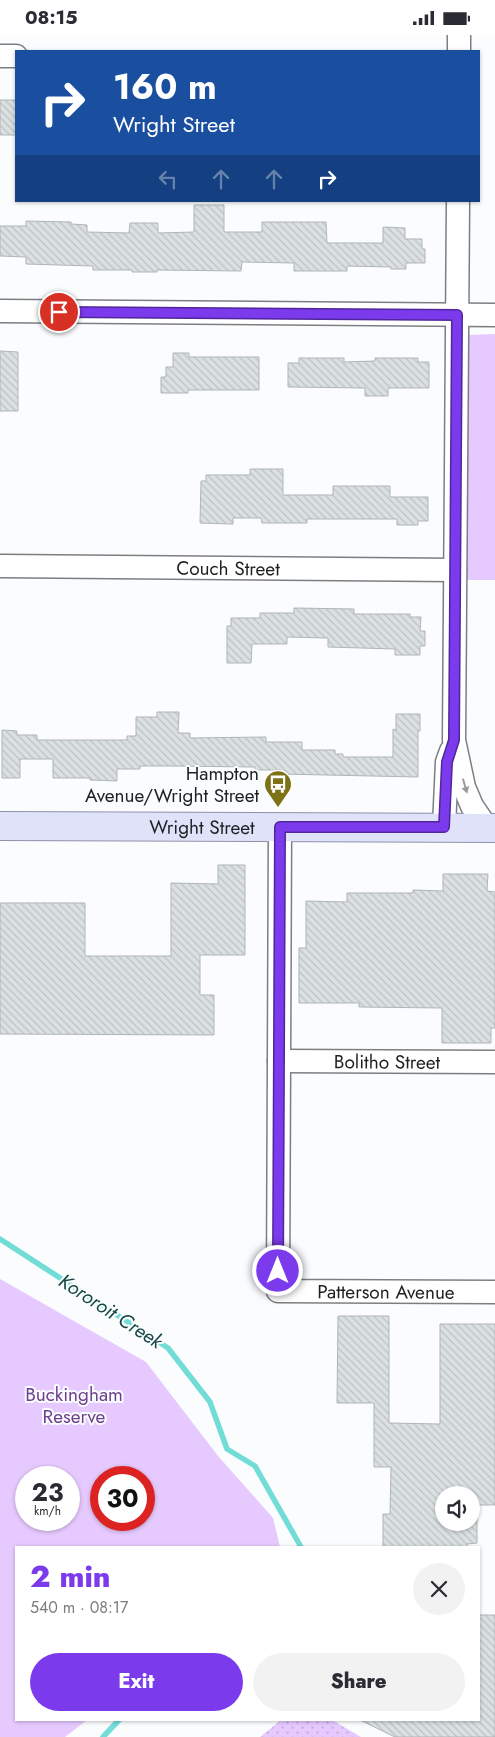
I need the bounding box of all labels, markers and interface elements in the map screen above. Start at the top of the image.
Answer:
text: 08:15 [25,4,78,31]
text: 160 m [113,62,217,112]
icon: right [30,70,95,135]
text: Wright Street [113,108,235,140]
icon: left [154,165,182,193]
icon: ahead [207,165,235,193]
icon: ahead [260,165,288,193]
icon: right [313,165,341,193]
pin [38,291,80,333]
icon: arrive [45,298,73,326]
street label: Couch Street [176,555,280,582]
place label: Hampton Avenue/Wright Street [85,760,259,809]
bus stop icon: Hampton Avenue/Wright Street [263,769,293,808]
one-way arrow [461,779,469,794]
street label: Wright Street [149,814,255,841]
street label: Bolitho Street [334,1048,441,1076]
position arrow [251,1244,303,1296]
water label: Kororoit Creek [53,1267,170,1357]
street label: Patterson Avenue [317,1278,455,1306]
park label: Buckingham Reserve [25,1381,123,1430]
speed limit sign: 30 [90,1466,155,1531]
text: 23 [32,1474,63,1510]
map controls [435,1486,480,1531]
button: sound [435,1486,480,1531]
text: km/h [34,1502,61,1520]
text: 2 min [30,1555,111,1598]
button: close [413,1563,465,1615]
text: 540 m · 08:17 [30,1596,128,1619]
button: Exit [30,1653,243,1711]
button: Share [253,1653,465,1711]

